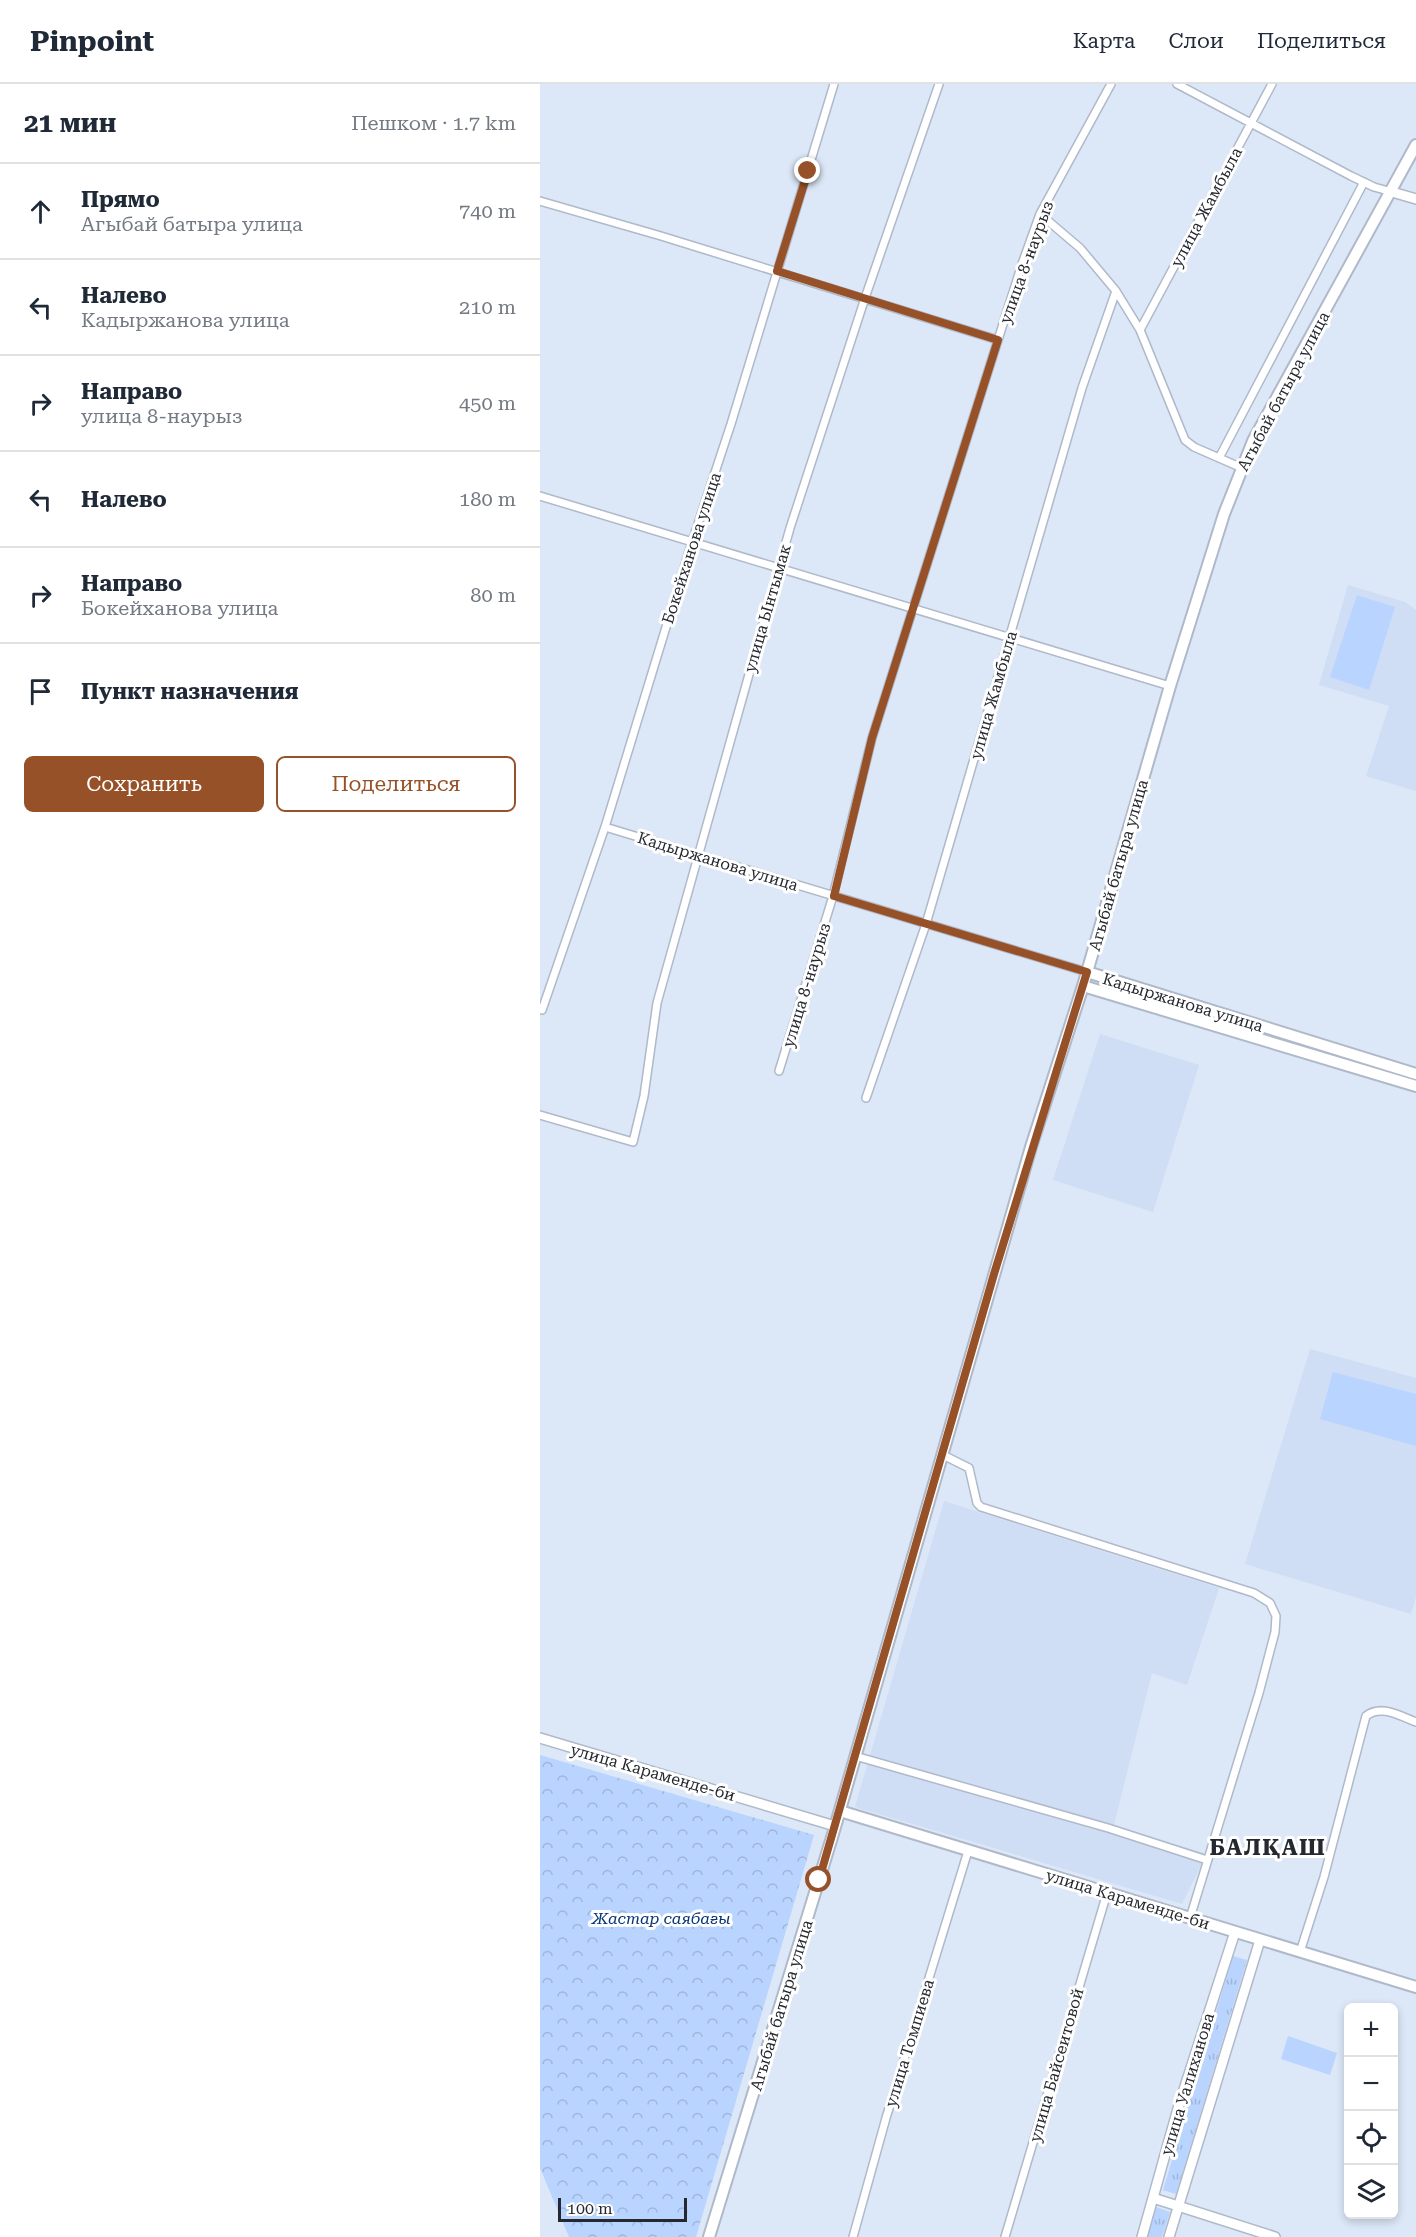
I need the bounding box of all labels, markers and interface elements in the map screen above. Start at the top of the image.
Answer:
text: Pinpoint [30,25,154,58]
text: Карта [1073,29,1136,53]
text: Слои [1169,29,1224,53]
text: Поделиться [1257,29,1386,53]
text: 21 мин [24,108,116,138]
text: Пешком · 1.7 km [351,111,516,135]
street label: улица Жамбыла [1167,144,1246,270]
route end [794,157,820,183]
text: Прямо [81,187,160,212]
icon: ahead [24,195,57,228]
street label: улица 8-наурыз [995,198,1057,326]
text: 740 m [459,199,516,223]
text: Агыбай батыра улица [81,212,303,236]
text: Налево [81,283,167,308]
icon: left [24,291,57,324]
text: 210 m [459,295,516,319]
text: Кадыржанова улица [81,308,290,332]
street label: Агыбай батыра улица [1233,308,1334,474]
text: Направо [81,379,182,404]
icon: right [24,387,57,420]
text: 450 m [459,391,516,415]
text: улица 8-наурыз [81,404,242,428]
street label: Бокейханова улица [658,470,725,626]
icon: left [24,483,57,516]
text: Налево [81,487,167,512]
text: 180 m [459,487,516,511]
street label: улица Ынтымак [740,542,795,675]
text: Направо [81,571,182,596]
icon: right [24,579,57,612]
text: 80 m [470,583,516,607]
text: Бокейханова улица [81,596,278,620]
street label: улица Жамбыла [966,628,1021,762]
icon: arrive [24,675,57,708]
text: Пункт назначения [81,679,299,704]
button: Сохранить [24,756,264,812]
button: Поделиться [276,756,516,812]
street label: Агыбай батыра улица [1085,777,1152,953]
street label: Кадыржанова улица [635,828,801,895]
street label: улица 8-наурыз [779,921,834,1050]
street label: Кадыржанова улица [1100,969,1266,1036]
street label: улица Караменде-би [568,1740,738,1805]
district label: БАЛҚАШ [1210,1835,1326,1860]
street label: улица Караменде-би [1044,1865,1212,1934]
route start [805,1866,831,1892]
park label: Жастар саябағы [590,1909,731,1928]
street label: Агыбай батыра улица [746,1917,817,2093]
street label: улица Томпиева [881,1977,938,2109]
street label: улица Байсеитовой [1025,1986,1088,2144]
map controls [1344,2003,1398,2219]
button: + [1344,2003,1398,2057]
street label: улица Уалиханова [1157,2010,1218,2158]
button: − [1344,2057,1398,2111]
button: locate [1344,2111,1398,2165]
button: layers [1344,2165,1398,2219]
scale bar [558,2195,687,2222]
text: 100 m [567,2199,613,2218]

